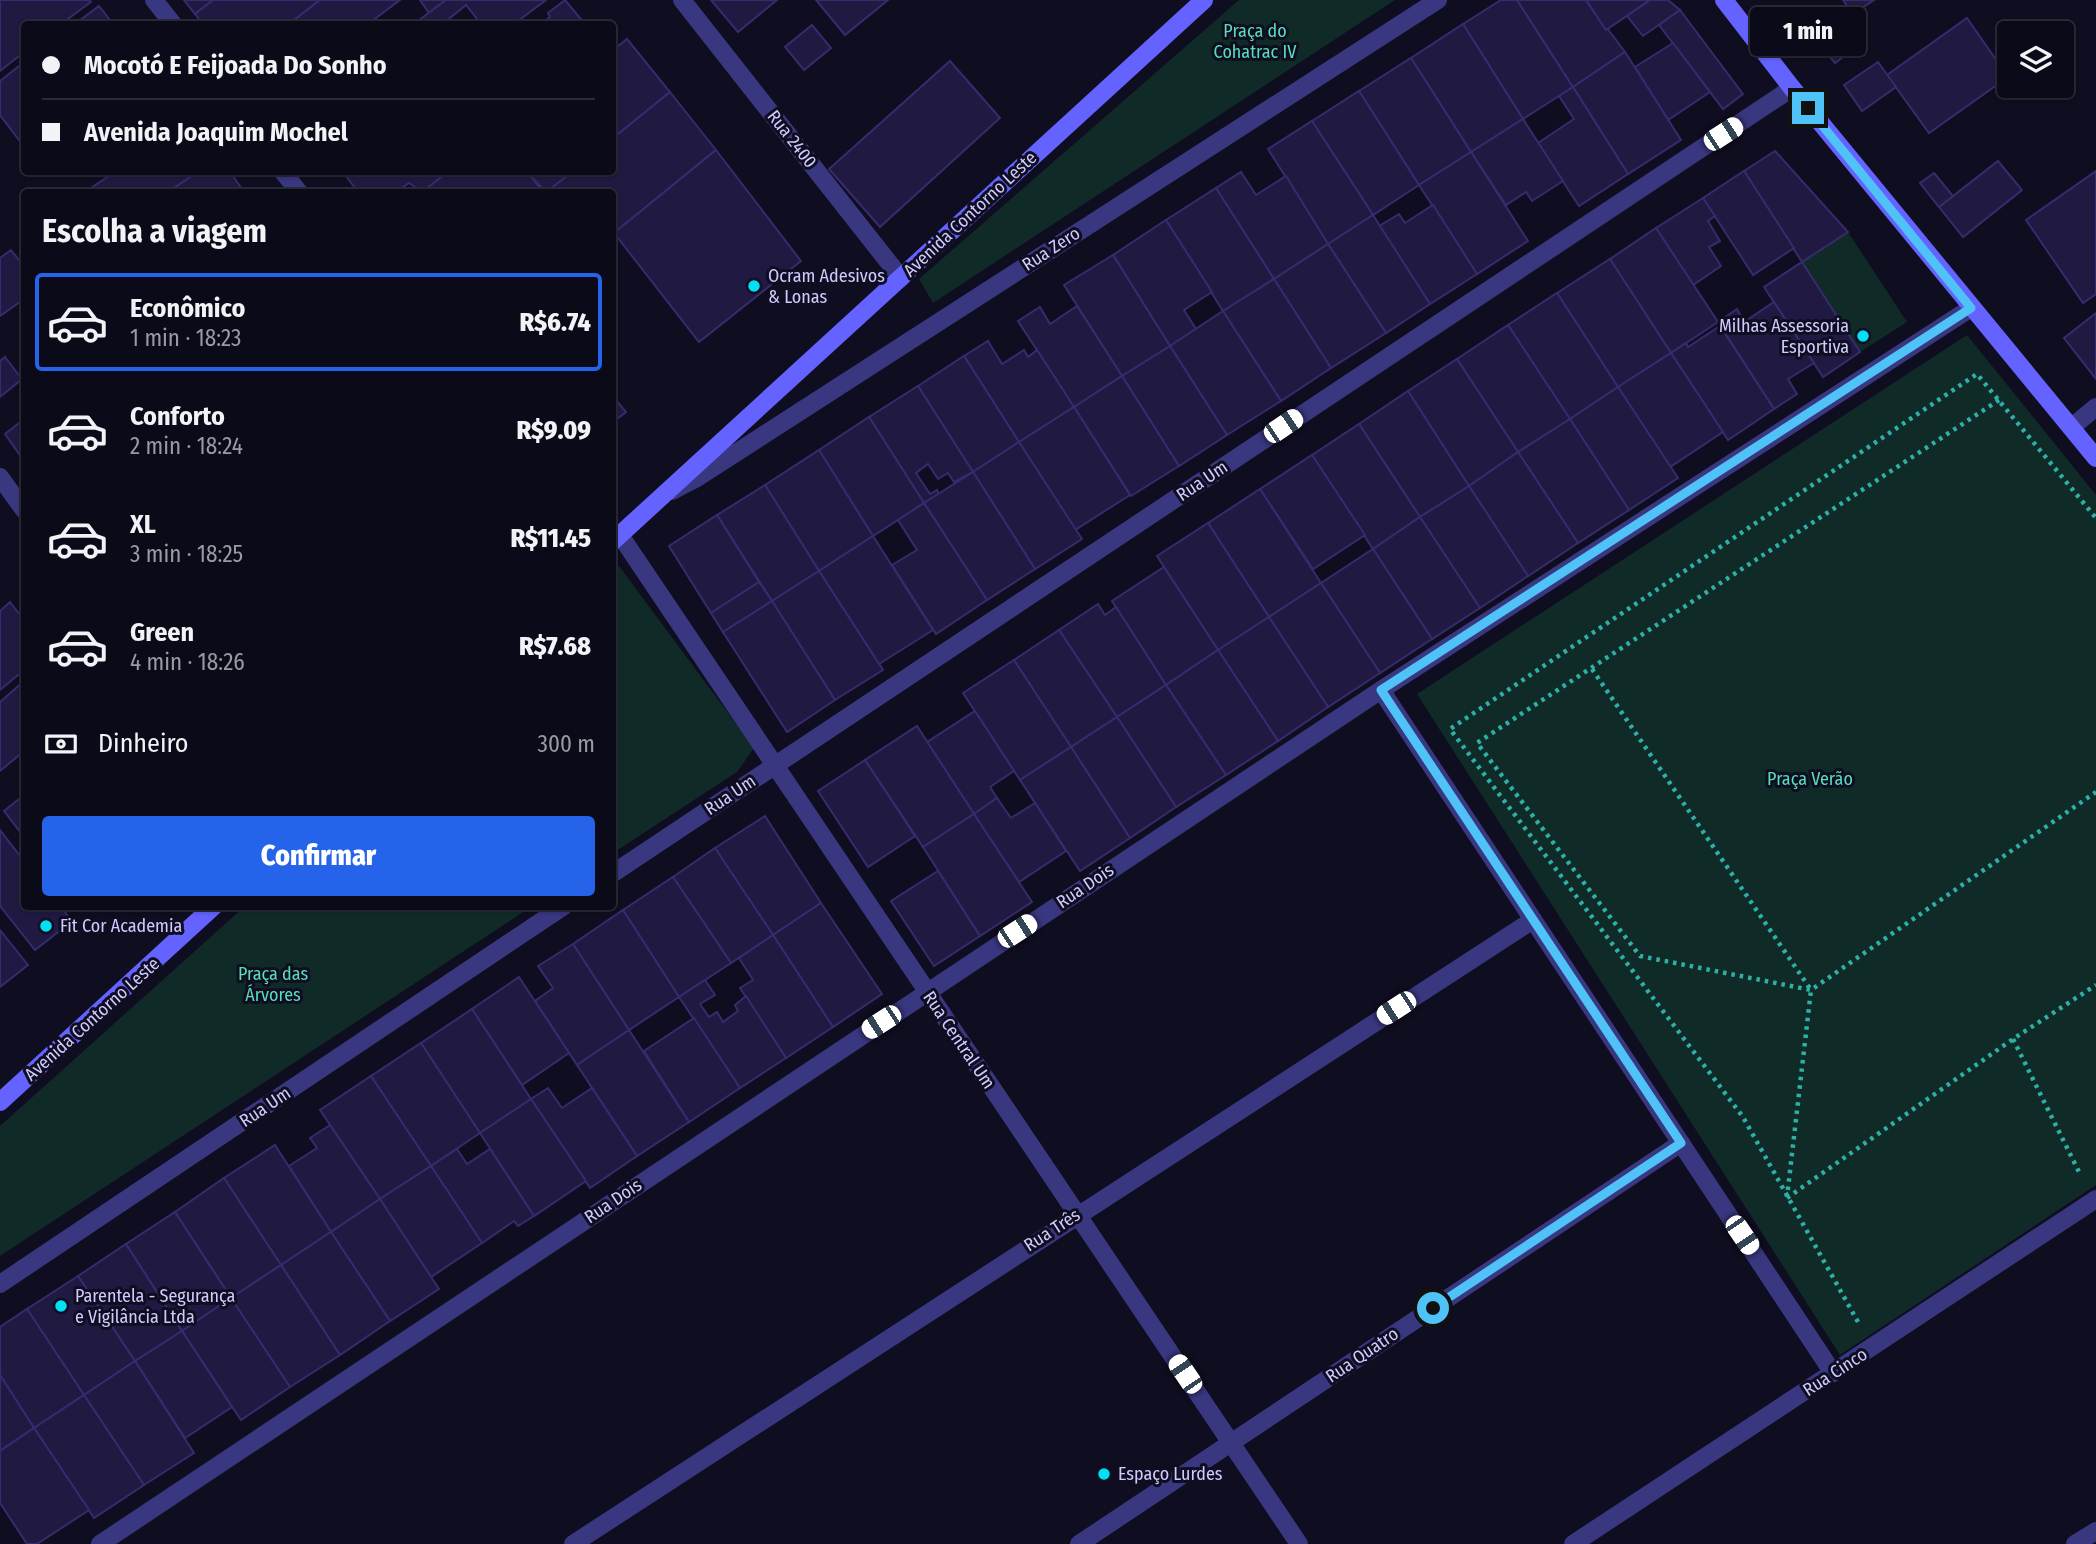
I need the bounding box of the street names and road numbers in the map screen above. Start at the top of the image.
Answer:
street label: Rua 2400 [763,106,821,172]
street label: Avenida Contorno Leste [899,147,1041,281]
street label: Rua Zero [1018,222,1084,276]
street label: Rua Um [1172,456,1232,506]
street label: Rua Um [700,770,760,820]
street label: Rua Dois [1052,859,1118,913]
street label: Avenida Contorno Leste [20,953,164,1085]
street label: Rua Central Um [918,987,1000,1093]
street label: Rua Um [235,1082,295,1132]
street label: Rua Dois [580,1174,646,1228]
street label: Rua Três [1020,1204,1084,1256]
street label: Rua Quatro [1321,1323,1403,1387]
street label: Rua Cinco [1799,1343,1871,1401]

